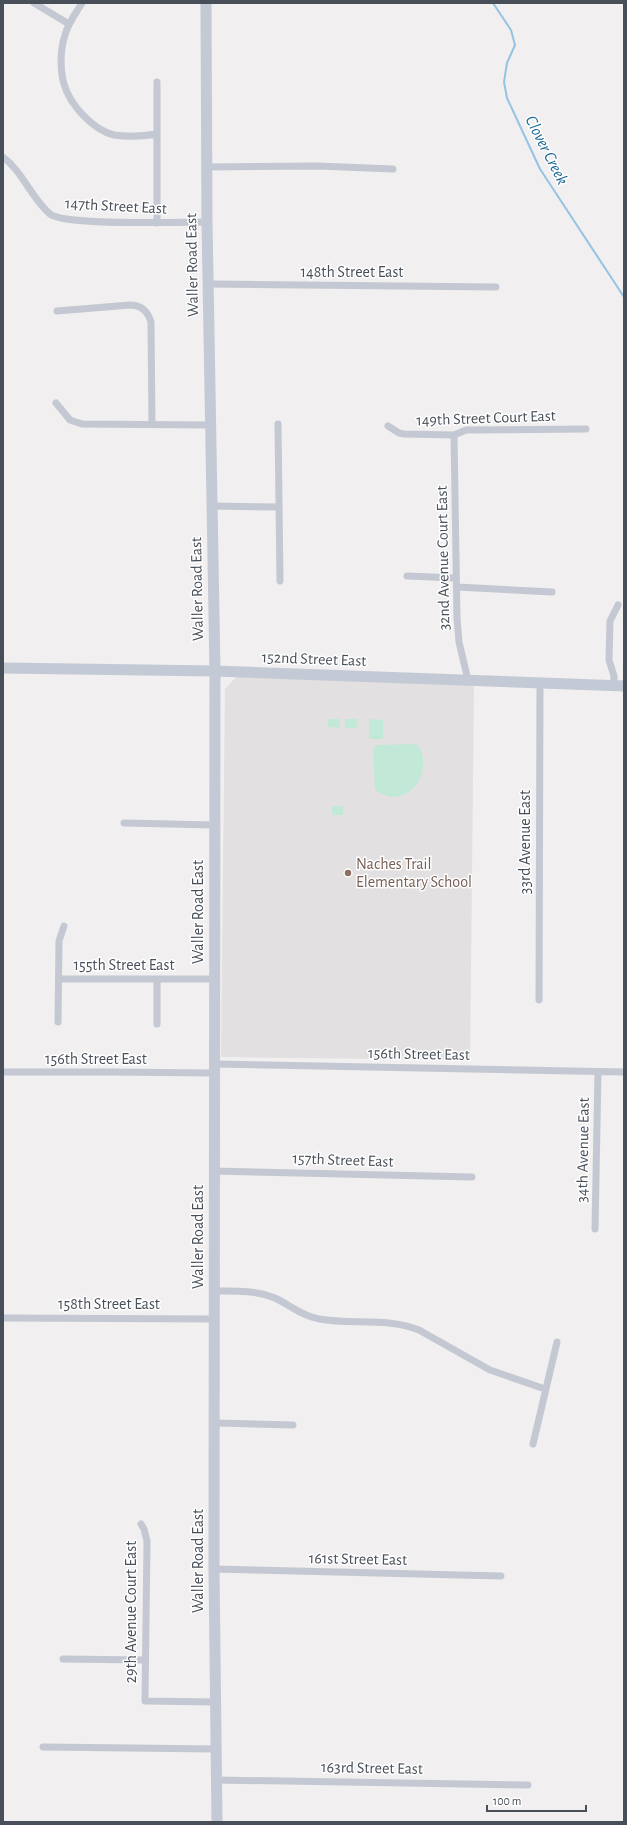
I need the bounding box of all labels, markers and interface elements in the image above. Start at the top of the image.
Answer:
water label: Clover Creek [522,113,572,187]
street label: 147th Street East [65,195,167,217]
street label: Waller Road East [183,213,201,317]
street label: 148th Street East [301,264,403,280]
street label: 149th Street Court East [416,408,556,428]
street label: 32nd Avenue Court East [434,485,452,631]
street label: Waller Road East [188,537,206,641]
street label: 152nd Street East [261,649,367,669]
street label: 33rd Avenue East [517,790,533,894]
place label: Naches Trail Elementary School [356,856,472,891]
street label: Waller Road East [190,860,206,964]
marker: Naches Trail Elementary School [343,868,353,878]
street label: 155th Street East [73,957,175,973]
street label: 156th Street East [368,1045,470,1063]
street label: 156th Street East [45,1051,147,1067]
street label: 34th Avenue East [574,1097,592,1203]
street label: 157th Street East [292,1150,394,1170]
street label: Waller Road East [190,1185,206,1289]
street label: 158th Street East [58,1296,160,1312]
street label: Waller Road East [190,1509,206,1613]
street label: 29th Avenue Court East [123,1541,139,1683]
street label: 161st Street East [309,1550,407,1568]
street label: 163rd Street East [321,1759,423,1777]
scale bar [487,1787,586,1813]
text: 100 m [493,1795,521,1807]

